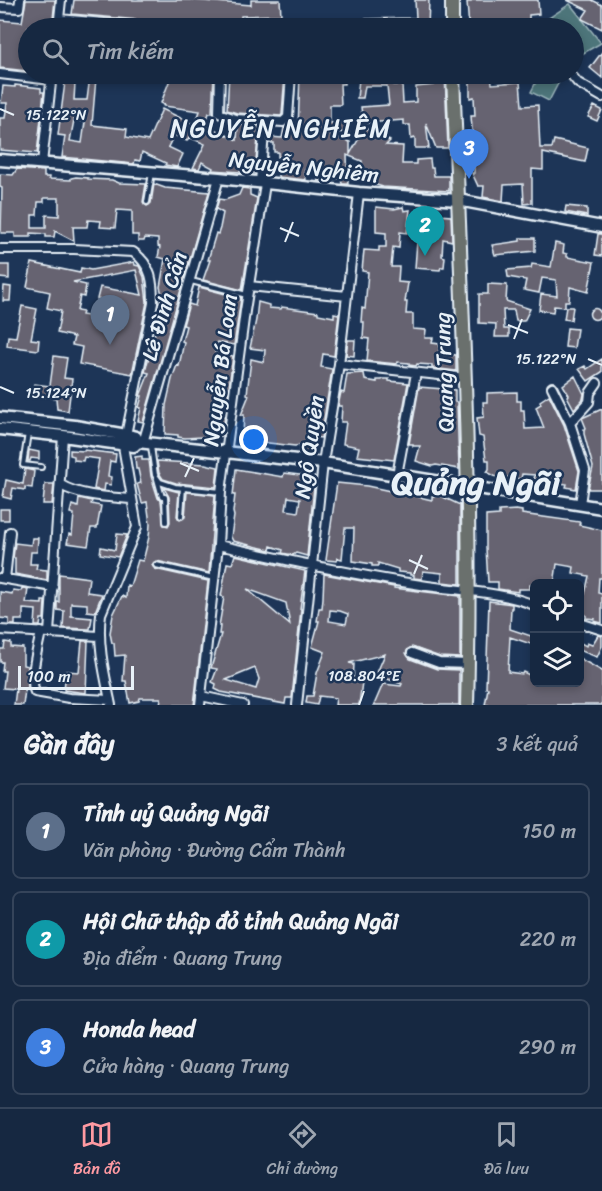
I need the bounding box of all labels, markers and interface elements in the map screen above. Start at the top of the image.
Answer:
search box [18,18,584,84]
text: Tìm kiếm [87,32,174,71]
icon: search [39,35,72,68]
text: 15.122°N [26,102,87,128]
district label: NGUYỄN NGHIÊM [170,105,392,151]
pin: 3 [450,130,488,179]
street label: Nguyễn Nghiêm [227,140,381,194]
pin: 2 [406,206,444,256]
street label: Lê Đình Cẩn [130,247,198,365]
street label: Nguyễn Bá Loan [191,291,249,448]
pin: 1 [90,296,130,345]
street label: Quang Trung [422,311,466,433]
text: 15.122°N [516,346,577,372]
text: 15.124°N [25,380,87,406]
street label: Ngô Quyền [282,393,336,501]
your location [239,425,268,454]
district label: Quảng Ngãi [392,453,562,513]
map controls [530,579,584,687]
button: locate [530,579,584,633]
button: layers [530,633,584,687]
text: 100 m [27,662,71,691]
scale bar [18,663,134,690]
text: 108.804°E [328,663,402,689]
text: Gần đây [24,721,114,767]
text: 3 kết quả [496,727,578,762]
text: Tỉnh uỷ Quảng Ngãi [83,794,269,833]
text: 1 [41,814,50,849]
text: 150 m [522,814,576,849]
text: Văn phòng · Đường Cẩm Thành [83,833,346,868]
text: Hội Chữ thập đỏ tỉnh Quảng Ngãi [83,902,398,941]
text: 2 [40,922,51,957]
text: 220 m [520,922,576,957]
text: Địa điểm · Quang Trung [83,941,282,976]
text: Honda head [83,1010,195,1049]
text: 3 [40,1030,51,1065]
text: 290 m [519,1030,576,1065]
text: Cửa hàng · Quang Trung [83,1049,289,1084]
tab: Bản đồ [73,1118,121,1183]
tab: Chỉ đường [267,1118,338,1183]
tab: Đã lưu [484,1118,529,1183]

